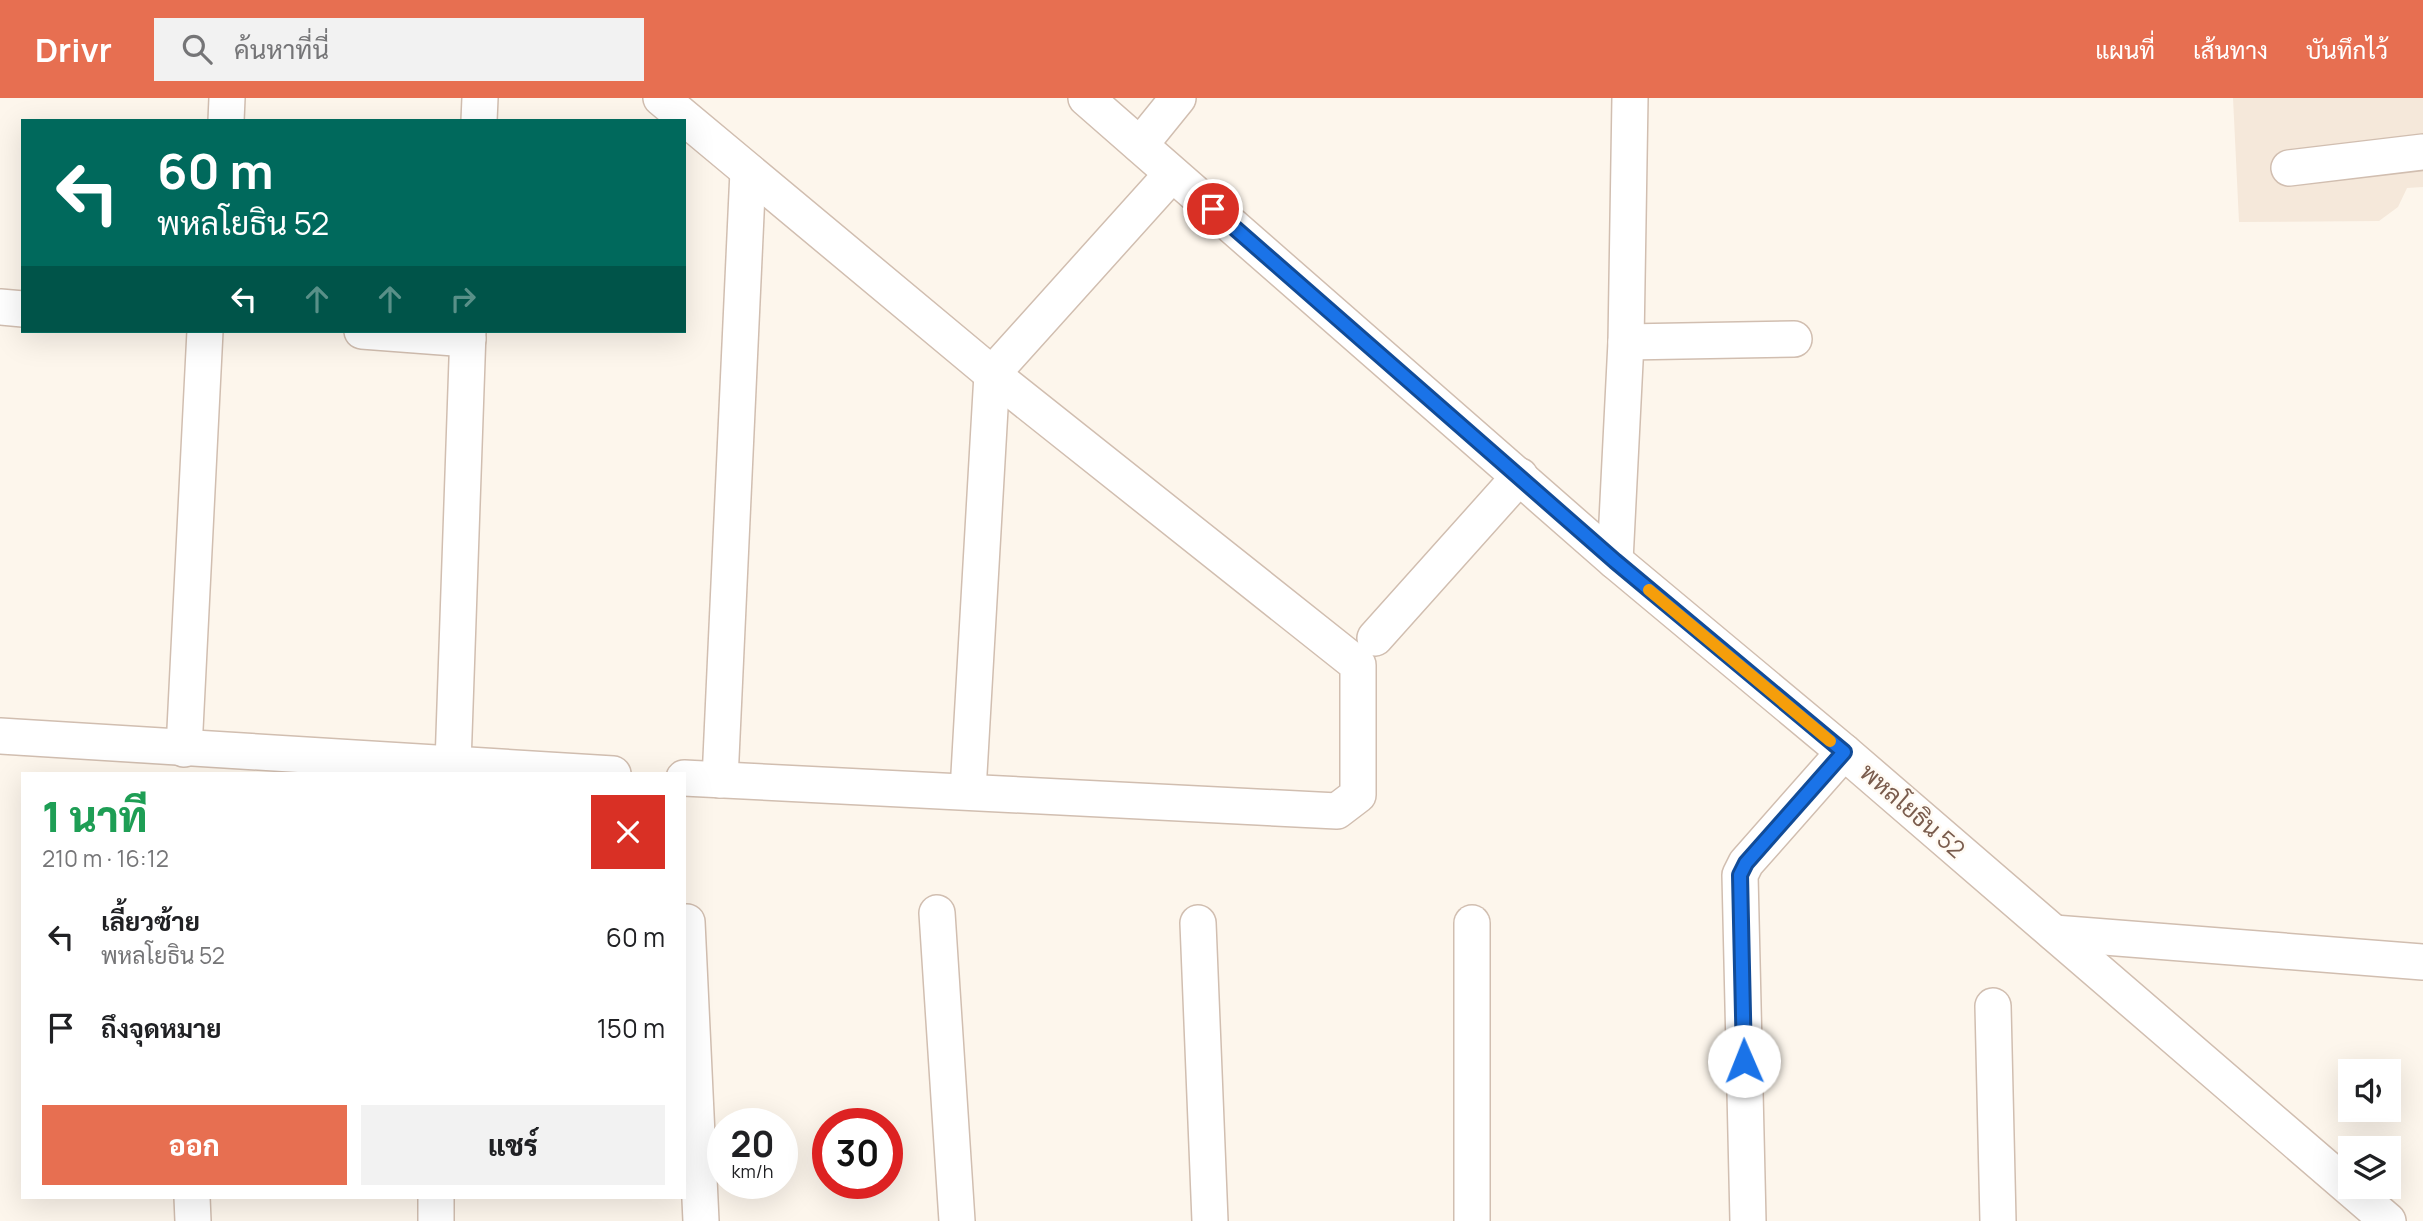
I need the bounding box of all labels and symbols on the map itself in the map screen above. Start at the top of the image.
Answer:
pin [1183,179,1243,239]
street label: พหลโยธิน 52 [1853,755,1973,865]
position arrow [1707,1024,1781,1098]
speed limit sign: 30 [812,1108,903,1199]

